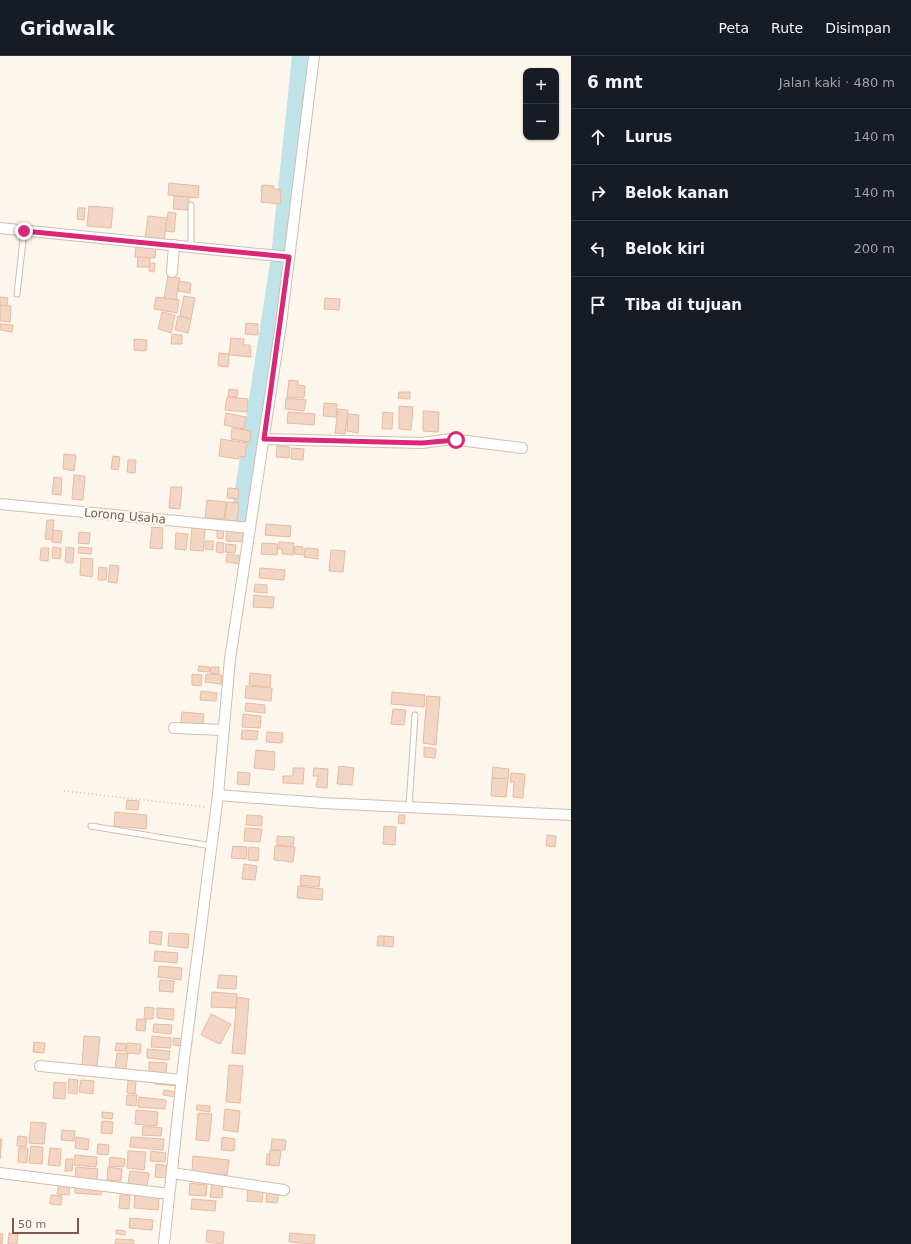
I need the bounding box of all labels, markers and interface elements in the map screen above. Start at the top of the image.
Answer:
text: Gridwalk [20,17,115,39]
text: Peta [718,20,749,36]
text: Rute [771,20,803,36]
text: Disimpan [825,20,891,36]
map controls [523,68,559,140]
button: + [523,68,559,104]
text: 6 mnt [587,72,643,92]
text: Jalan kaki · 480 m [779,75,895,90]
button: − [523,104,559,140]
icon: ahead [587,126,609,148]
text: Lurus [625,128,672,146]
text: 140 m [853,129,895,144]
icon: right [587,182,609,204]
text: Belok kanan [625,184,729,202]
text: 140 m [853,185,895,200]
route end [15,222,33,240]
icon: left [587,238,609,260]
text: Belok kiri [625,240,705,258]
text: 200 m [853,241,895,256]
icon: arrive [587,294,609,316]
text: Tiba di tujuan [625,296,742,314]
route start [447,431,465,449]
street label: Lorong Usaha [83,505,167,527]
scale bar [12,1216,79,1235]
text: 50 m [18,1218,46,1231]

